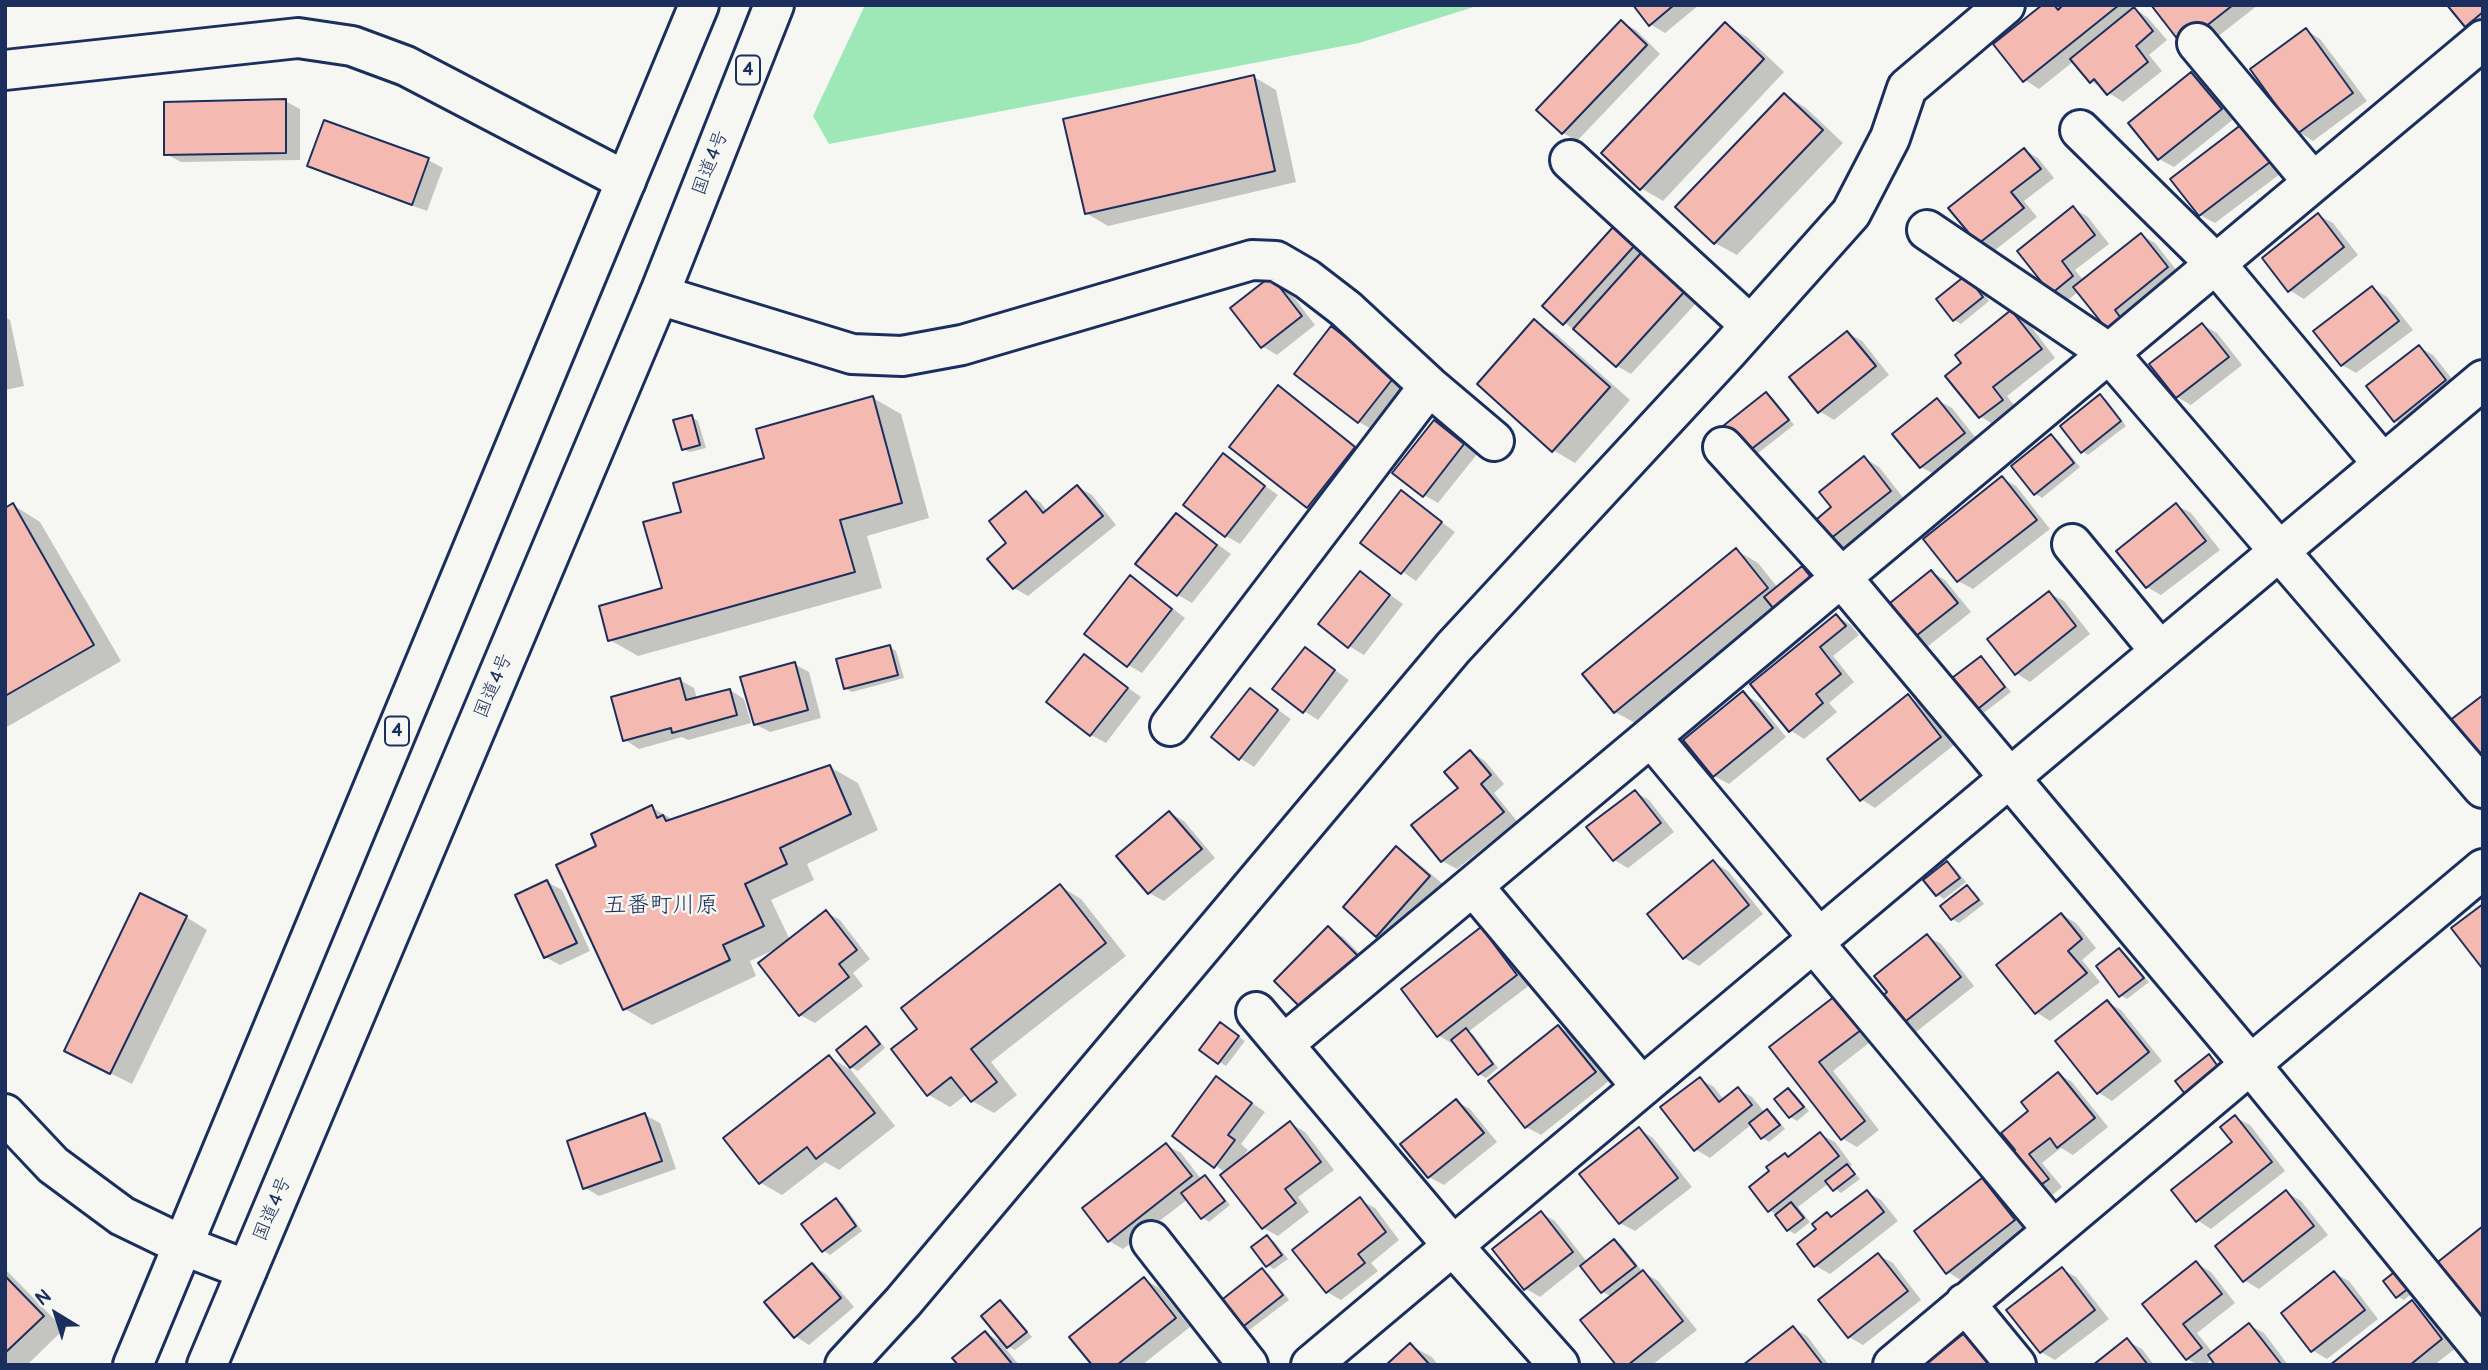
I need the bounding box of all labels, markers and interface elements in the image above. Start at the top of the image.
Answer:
road number: 4 [736,56,760,84]
street label: 国道4号 [688,127,734,199]
street label: 国道4号 [470,650,518,722]
road number: 4 [385,716,409,746]
district label: 五番町川原 [604,892,718,920]
street label: 国道4号 [249,1173,297,1245]
north arrow [21,1279,91,1349]
text: N [31,1284,56,1311]

